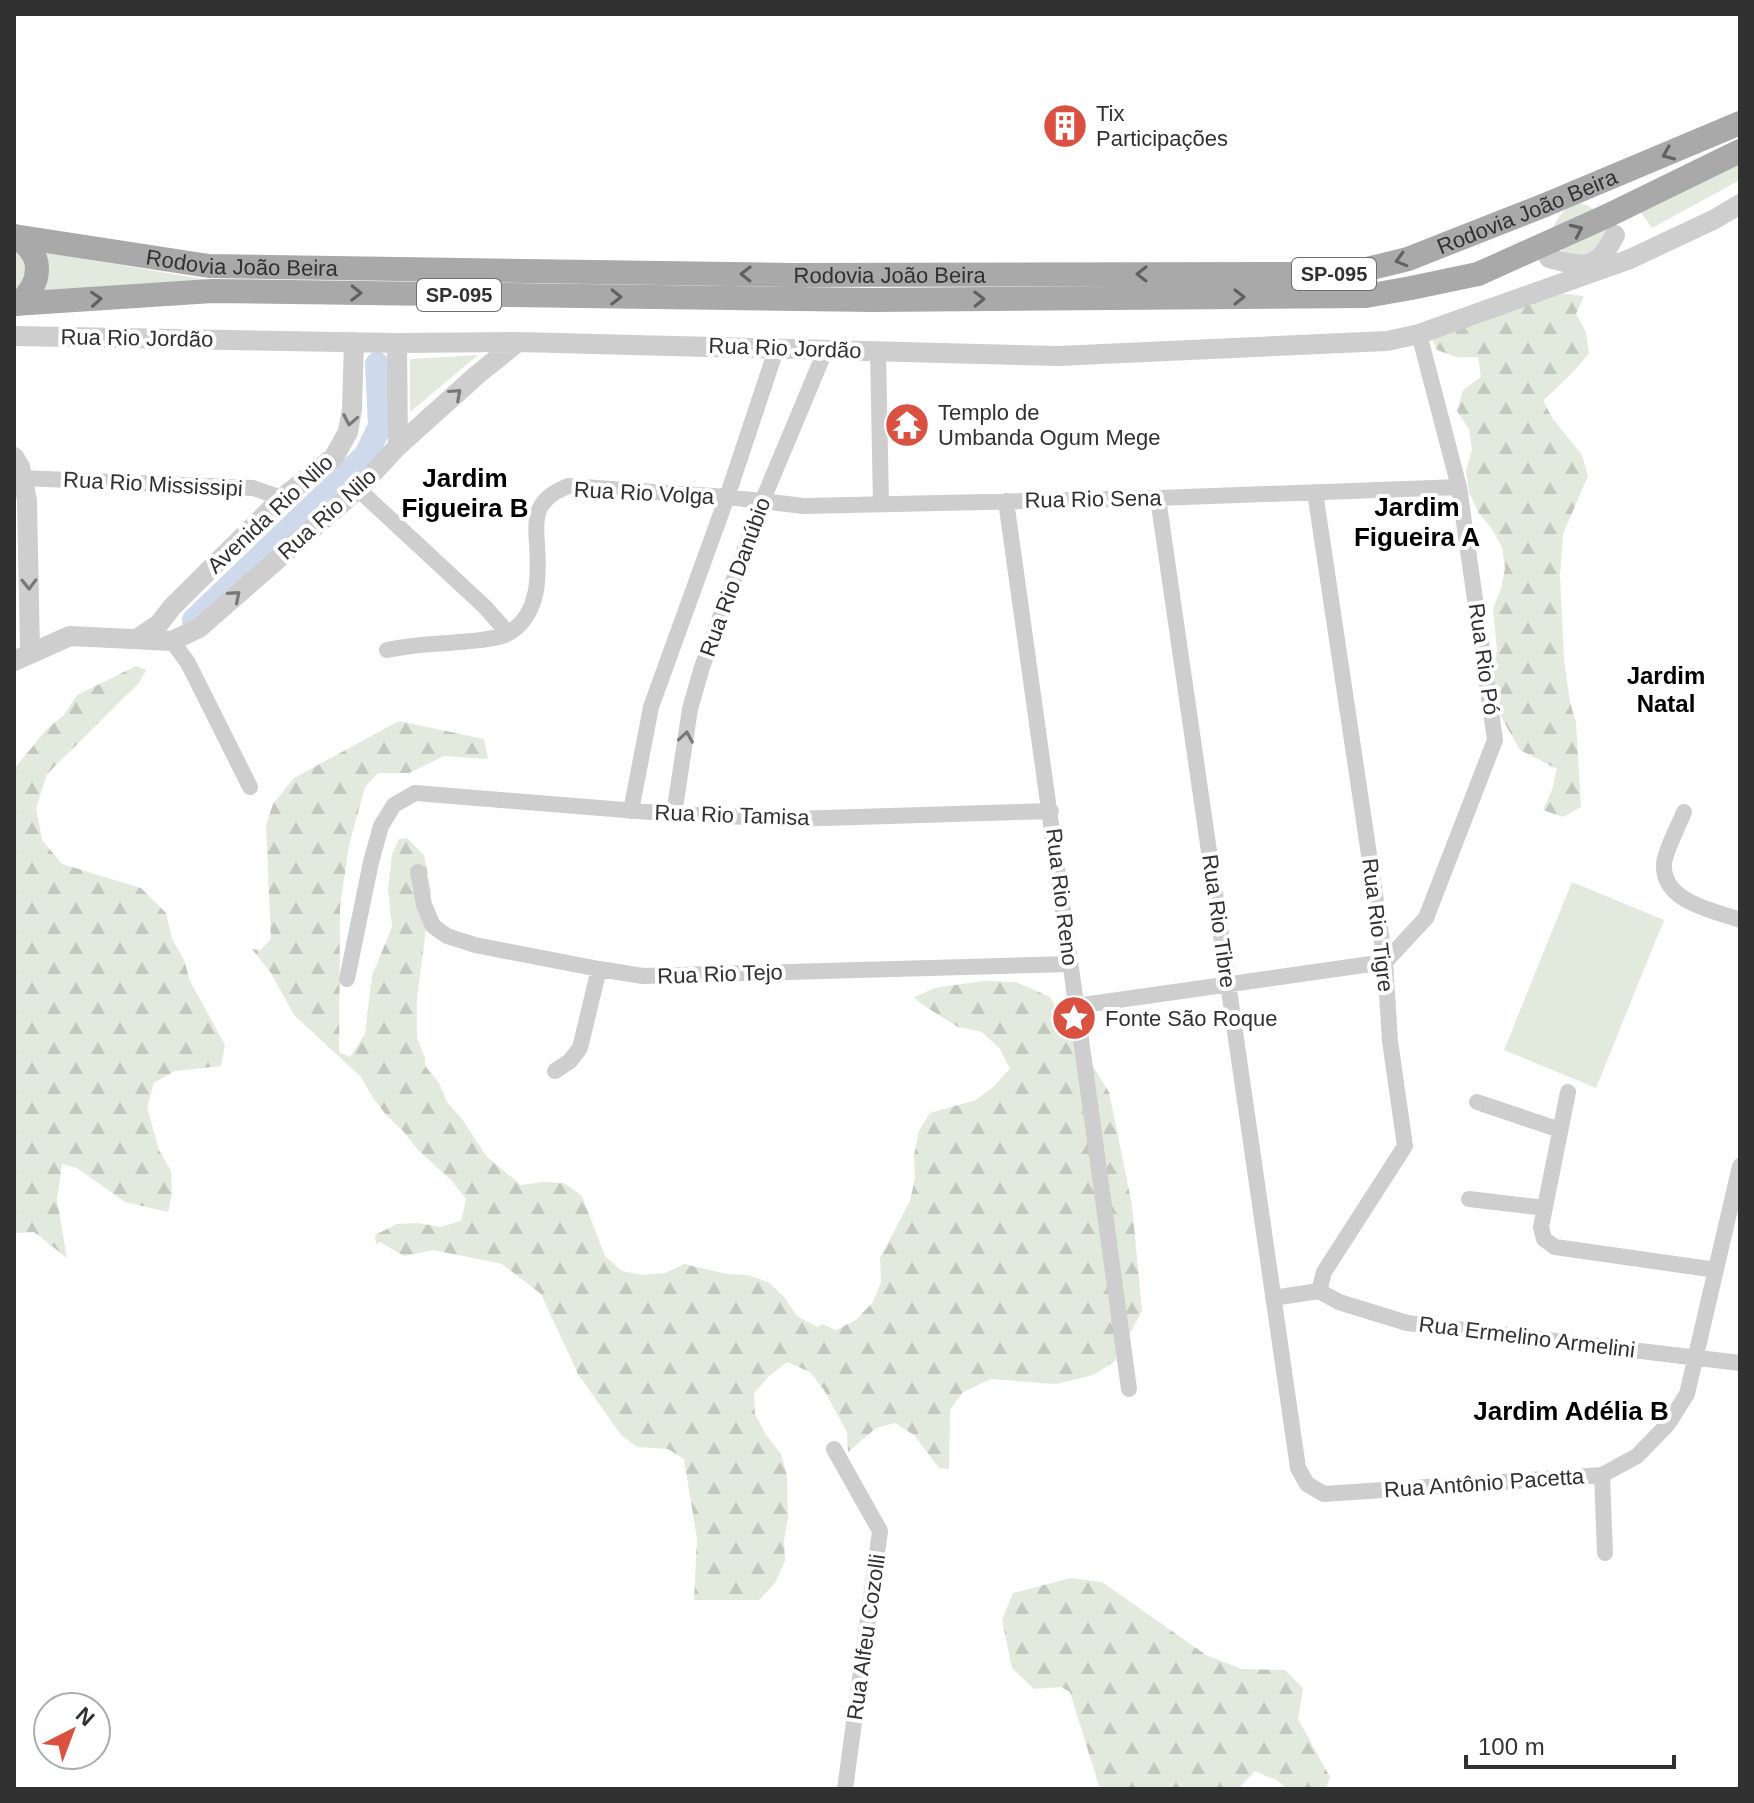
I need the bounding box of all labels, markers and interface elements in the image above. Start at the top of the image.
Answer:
place label: Tix Participações [1096,101,1228,151]
building icon: Tix Participações [1041,102,1089,150]
one-way arrow [1662,145,1676,161]
street label: Rodovia João Beira [1433,163,1621,259]
one-way arrow [1569,223,1583,239]
street label: Rodovia João Beira [144,244,339,281]
one-way arrow [1394,251,1408,268]
road number: SP-095 [1292,258,1376,290]
street label: Rodovia João Beira [794,262,987,287]
one-way arrow [739,265,752,283]
one-way arrow [1135,265,1148,283]
road number: SP-095 [417,279,501,311]
one-way arrow [350,285,363,302]
one-way arrow [610,288,623,306]
one-way arrow [1233,288,1246,306]
one-way arrow [973,290,986,308]
one-way arrow [90,291,103,308]
street label: Rua Rio Jordão [60,324,214,352]
street label: Rua Rio Jordão [708,333,862,363]
one-way arrow [446,389,461,403]
place label: Templo de Umbanda Ogum Mege [938,400,1161,450]
temple icon: Templo de Umbanda Ogum Mege [883,401,931,449]
one-way arrow [342,413,359,426]
street label: Avenida Rio Nilo [202,450,338,578]
street label: Rua Rio Nilo [273,463,381,565]
district label: Jardim Figueira B [401,463,529,523]
street label: Rua Rio Mississipi [63,467,243,501]
street label: Rua Rio Volga [573,477,716,509]
street label: Rua Rio Sena [1024,485,1162,513]
district label: Jardim Figueira A [1354,492,1480,552]
street label: Rua Rio Danúbio [695,494,775,660]
one-way arrow [20,578,37,591]
one-way arrow [226,591,240,606]
street label: Rua Rio Pó [1464,602,1504,716]
district label: Jardim Natal [1627,662,1705,717]
one-way arrow [676,730,693,744]
street label: Rua Rio Tamisa [654,800,811,830]
street label: Rua Rio Reno [1041,827,1083,967]
street label: Rua Rio Tibre [1197,853,1241,989]
street label: Rua Rio Tigre [1357,857,1399,993]
street label: Rua Rio Tejo [657,959,783,989]
place icon: Fonte São Roque [1050,994,1098,1042]
place label: Fonte São Roque [1105,1006,1277,1031]
street label: Rua Ermelino Armelini [1417,1311,1637,1363]
district label: Jardim Adélia B [1473,1396,1669,1426]
street label: Rua Antônio Pacetta [1383,1463,1586,1502]
street label: Rua Alfeu Cozolli [842,1552,890,1722]
north arrow [32,1691,112,1771]
text: N [71,1702,99,1731]
scale bar [1466,1719,1674,1769]
text: 100 m [1478,1733,1545,1760]

